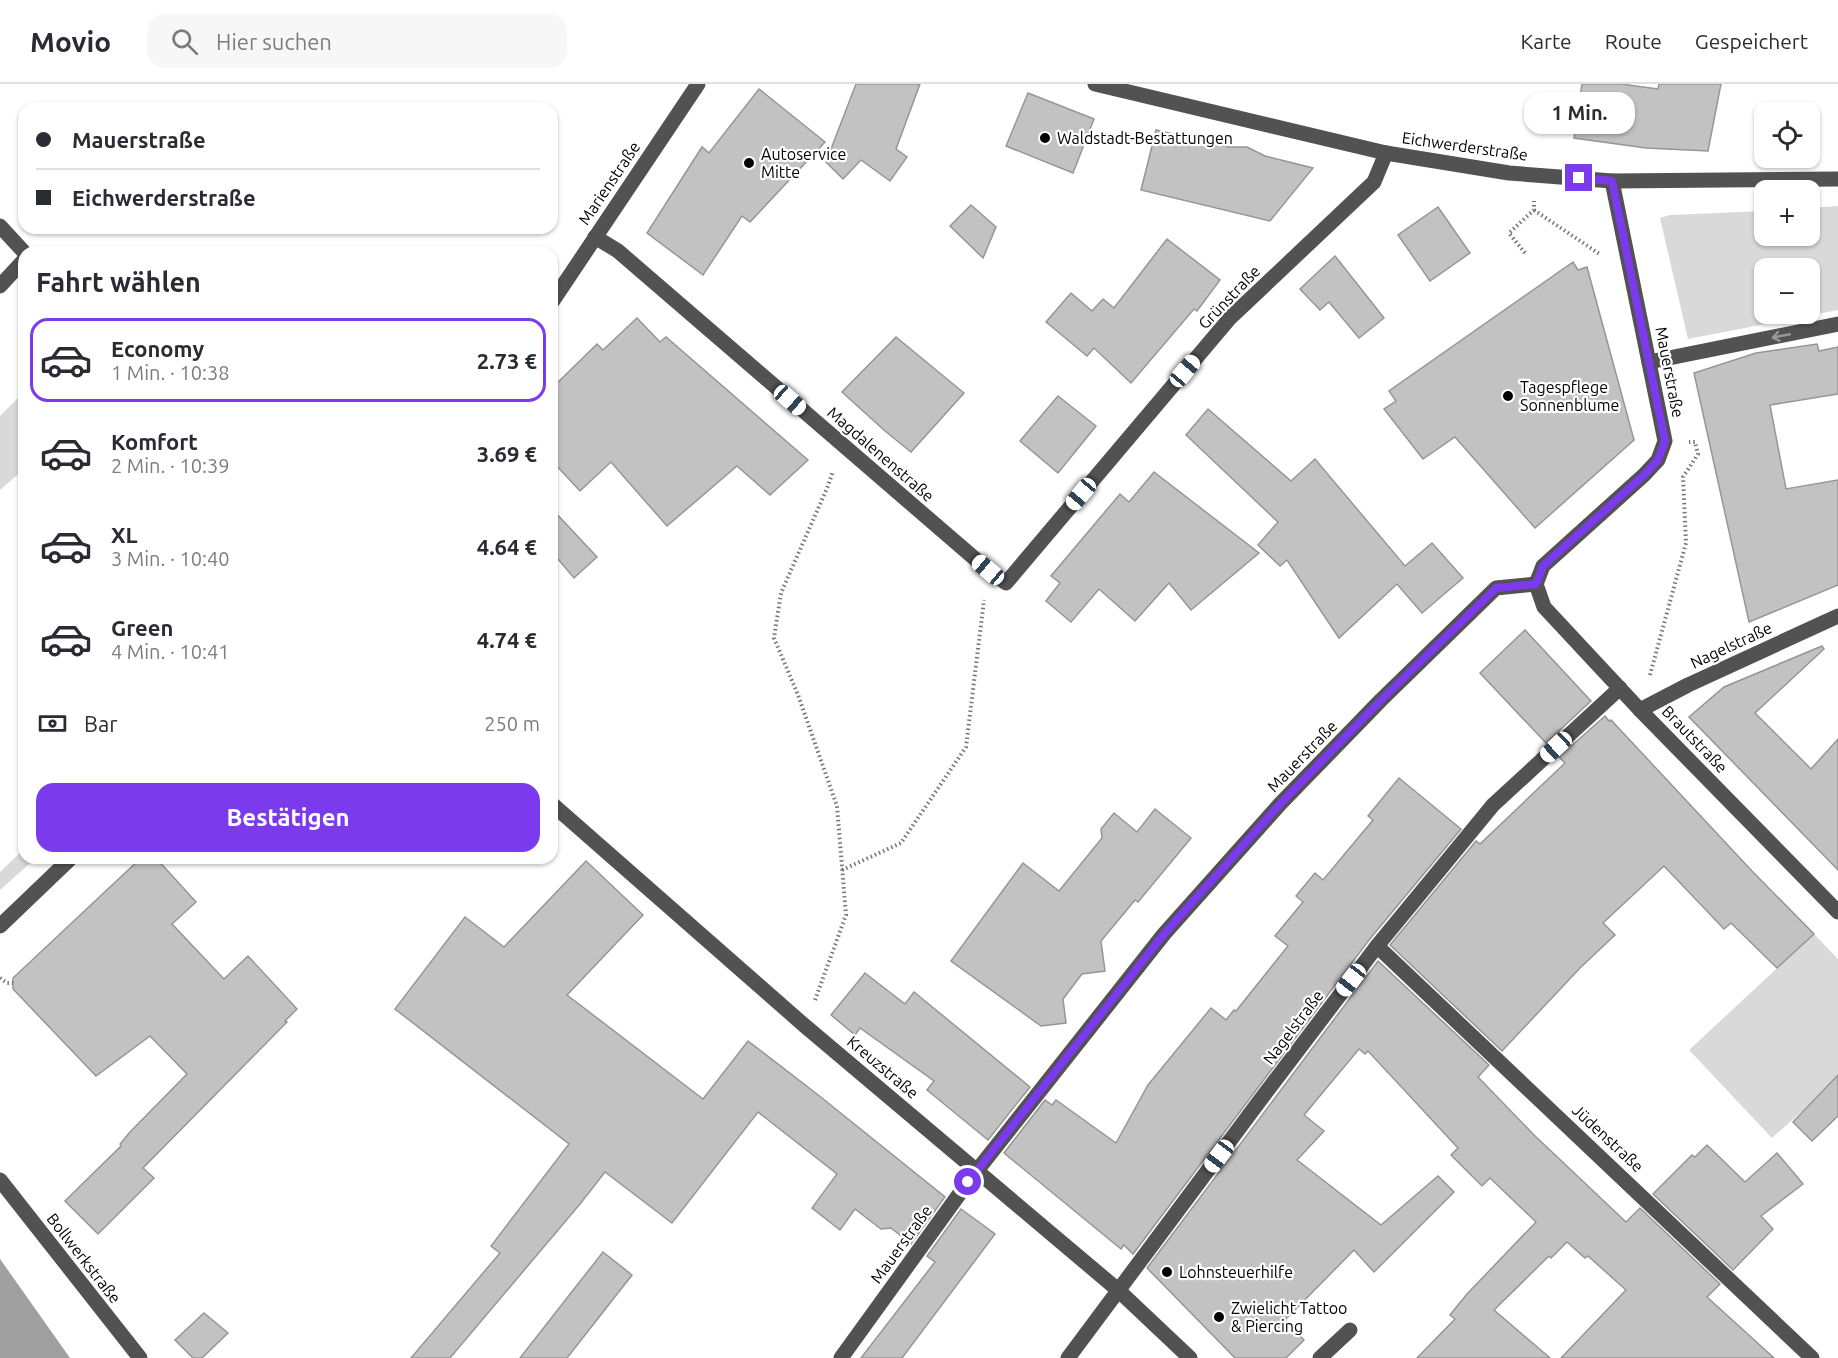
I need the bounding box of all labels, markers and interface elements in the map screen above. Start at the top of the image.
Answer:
search box [147,14,567,68]
icon: search [168,25,201,58]
text: Movio [30,26,111,57]
text: Hier suchen [216,29,332,54]
text: Karte [1520,29,1572,53]
text: Route [1605,29,1662,53]
text: Gespeichert [1695,29,1808,53]
callout: 1 Min. [1524,91,1634,133]
text: 1 Min. [1552,101,1608,124]
map controls [1754,102,1820,324]
button: locate [1754,102,1820,168]
text: Mauerstraße [72,127,206,152]
street label: Eichwerderstraße [1401,128,1529,164]
place label: Waldstadt-Bestattungen [1057,129,1233,147]
marker: Waldstadt-Bestattungen [1038,131,1052,145]
street label: Marienstraße [575,138,643,228]
place label: Autoservice Mitte [761,145,846,181]
marker: Autoservice Mitte [742,156,756,170]
route end [1565,164,1592,191]
button: + [1754,180,1820,246]
text: Eichwerderstraße [72,185,256,210]
button: − [1754,258,1820,324]
street label: Grünstraße [1194,262,1264,332]
text: Fahrt wählen [36,267,201,297]
street label: Mauerstraße [1652,325,1688,419]
one-way arrow [1771,331,1791,342]
icon: car [39,333,93,387]
text: Economy [111,336,204,361]
text: 2.73 € [477,348,537,373]
car [1167,351,1203,391]
text: 1 Min. · 10:38 [111,361,230,384]
place label: Tagespflege Sonnenblume [1520,378,1619,414]
car [771,381,809,419]
marker: Tagespflege Sonnenblume [1501,389,1515,403]
street label: Magdalenenstraße [824,403,938,505]
icon: car [39,426,93,480]
text: Komfort [111,429,198,454]
text: 3.69 € [477,441,537,466]
text: 2 Min. · 10:39 [111,454,230,477]
car [1063,474,1099,514]
icon: car [39,519,93,573]
text: XL [111,522,138,547]
text: 4.64 € [477,534,537,559]
text: 3 Min. · 10:40 [111,547,230,570]
car [968,552,1008,588]
icon: car [39,612,93,666]
text: Green [111,615,173,640]
street label: Nagelstraße [1687,618,1775,672]
text: 4.74 € [477,627,537,652]
text: 4 Min. · 10:41 [111,640,230,663]
street label: Brautstraße [1659,702,1731,776]
icon: cash [36,707,69,740]
text: Bar [84,711,118,736]
text: 250 m [484,712,540,735]
street label: Mauerstraße [1264,717,1340,795]
car [1537,728,1575,766]
button: Bestätigen [36,783,540,852]
car [1333,960,1369,1000]
street label: Nagelstraße [1259,986,1327,1068]
street label: Kreuzstraße [844,1032,922,1102]
street label: Jüdenstraße [1569,1101,1647,1175]
car [1201,1136,1237,1176]
route start [954,1168,981,1195]
street label: Mauerstraße [867,1201,935,1287]
street label: Bollwerkstraße [43,1209,125,1307]
place label: Lohnsteuerhilfe [1179,1263,1293,1281]
marker: Lohnsteuerhilfe [1160,1265,1174,1279]
place label: Zwielicht Tattoo & Piercing [1231,1299,1347,1335]
marker: Zwielicht Tattoo & Piercing [1212,1310,1226,1324]

